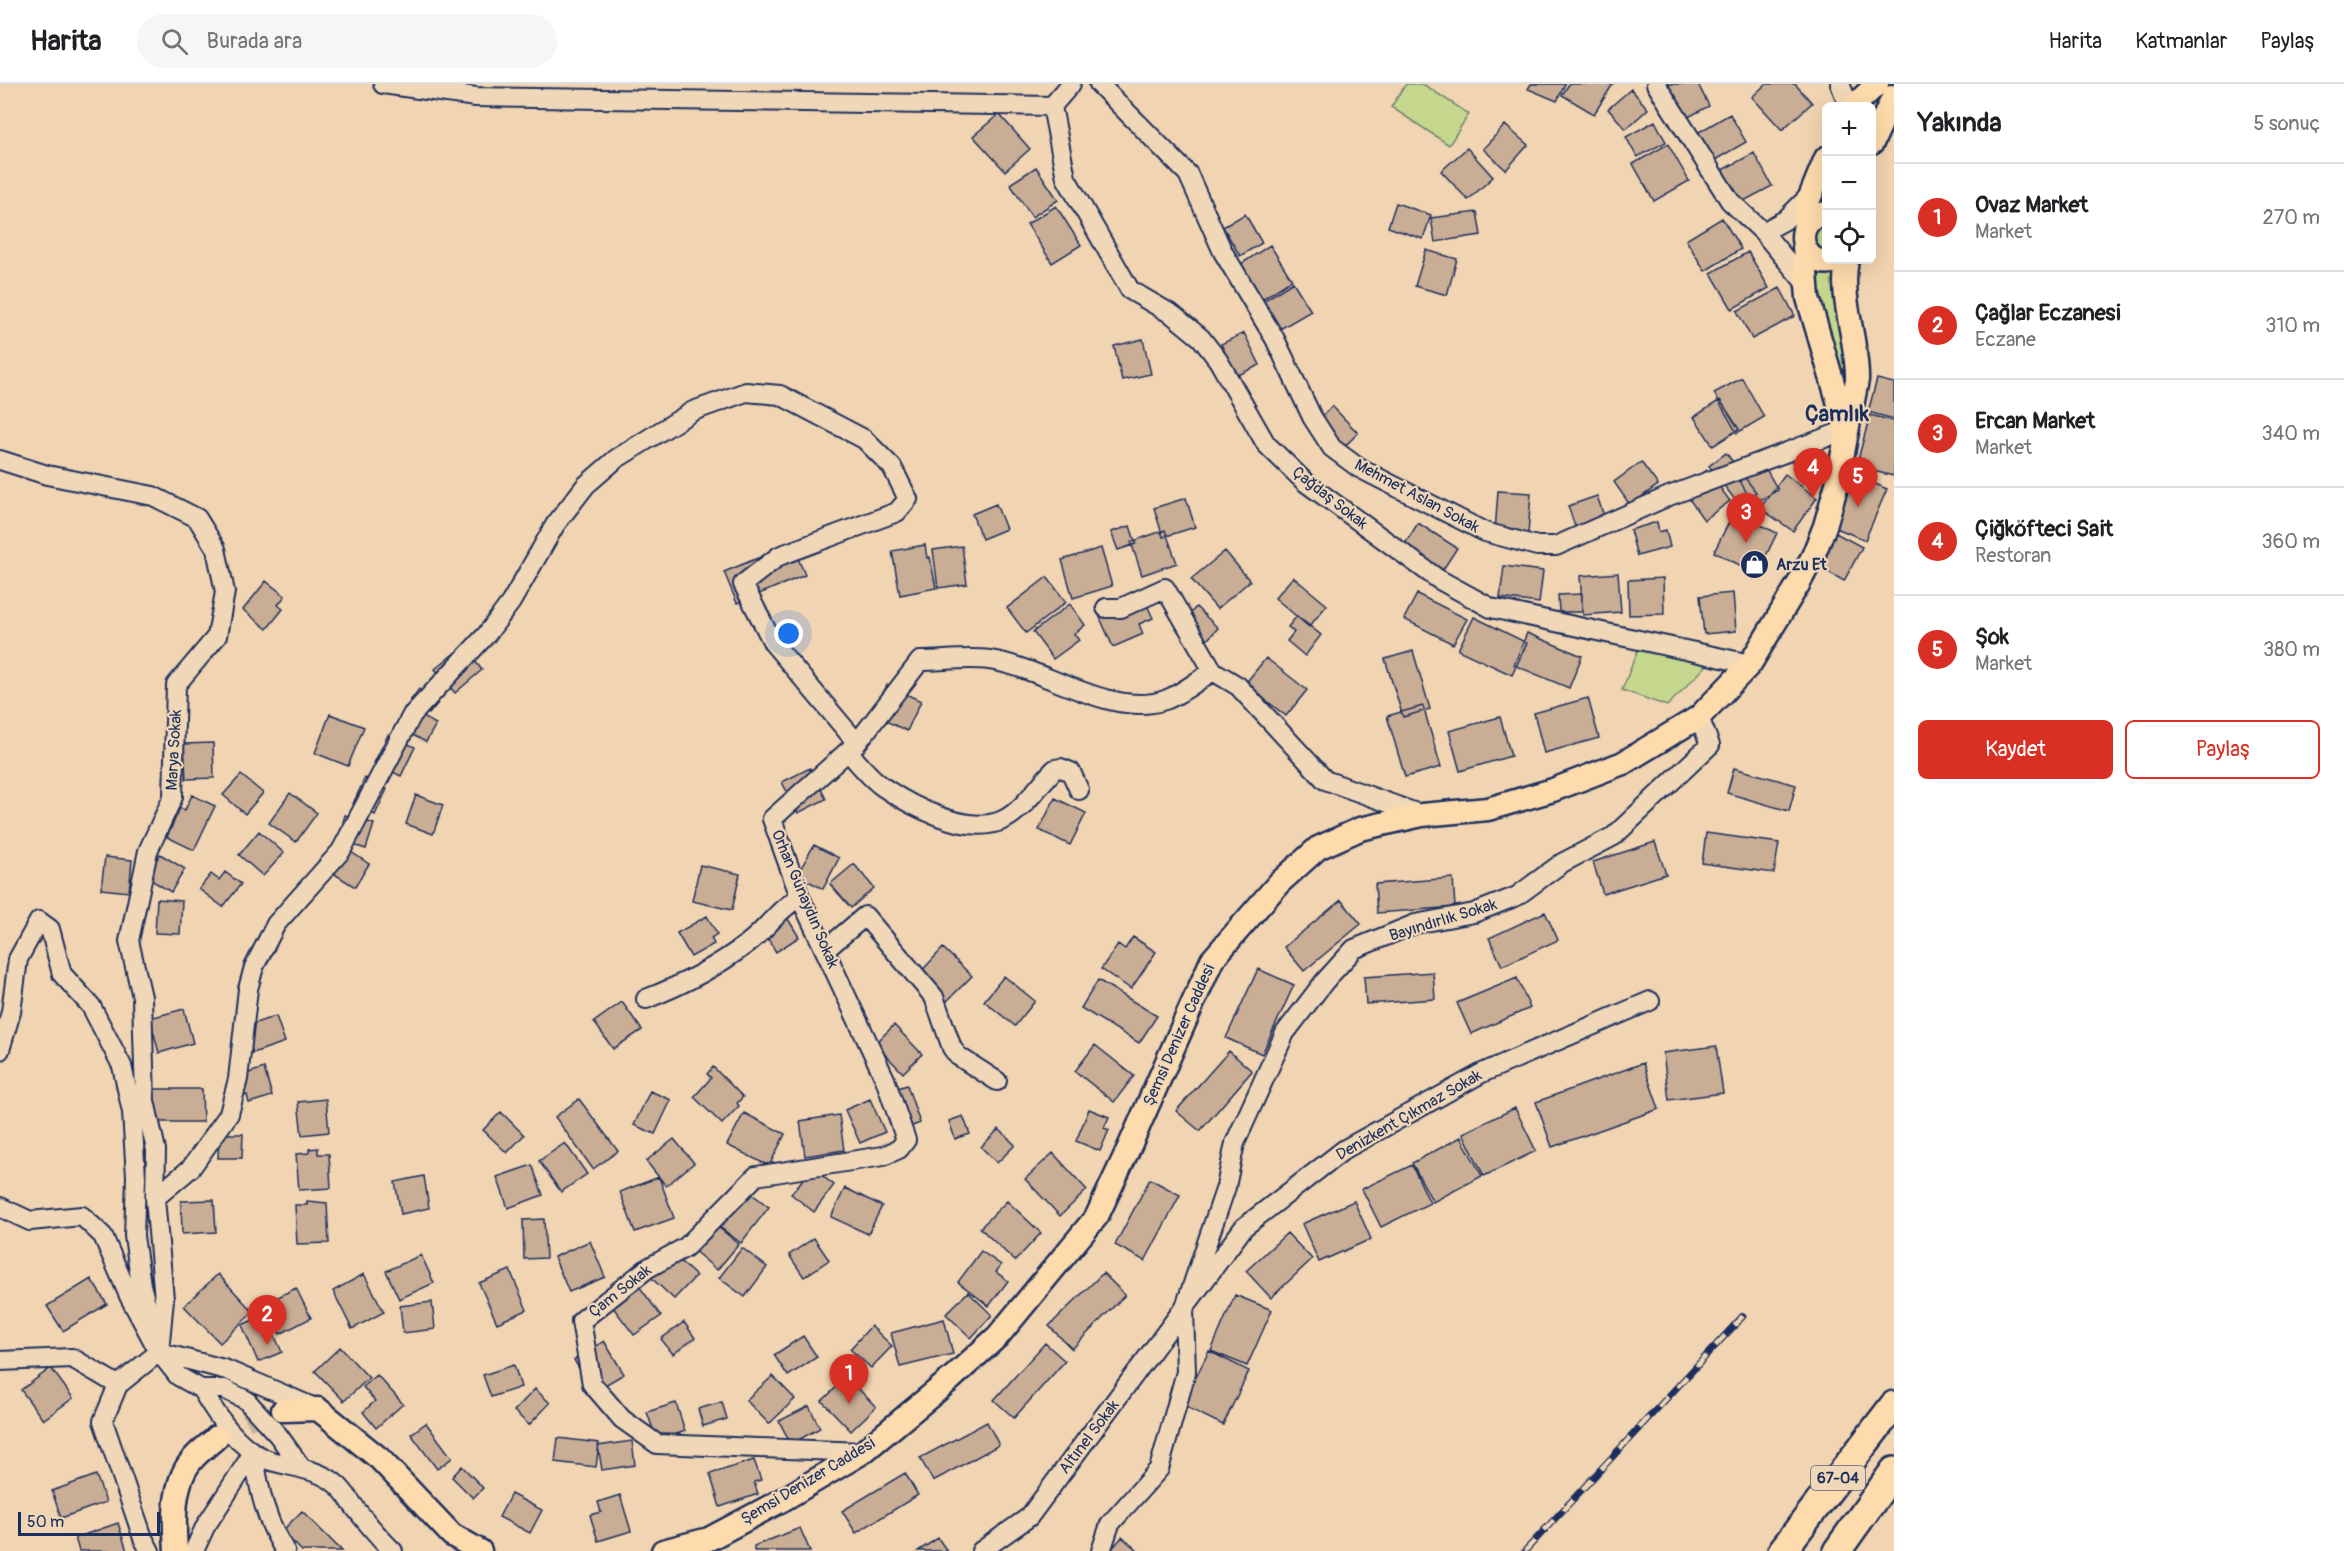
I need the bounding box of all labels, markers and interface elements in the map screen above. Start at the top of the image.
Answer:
search box [137,14,557,68]
text: Harita [30,24,101,59]
icon: search [158,25,191,58]
text: Burada ara [206,27,302,55]
text: Harita [2049,28,2102,55]
text: Katmanlar [2135,28,2227,55]
text: Paylaş [2260,28,2314,55]
map controls [1822,102,1876,264]
button: + [1822,102,1876,156]
text: Yakında [1918,107,2002,139]
text: 5 sonuç [2254,111,2320,136]
button: − [1822,156,1876,210]
text: Ovaz Market [1975,191,2088,219]
text: 1 [1934,205,1941,230]
text: 270 m [2262,205,2320,230]
button: locate [1822,210,1876,264]
text: Market [1975,219,2032,244]
text: Çağlar Eczanesi [1975,299,2120,327]
text: 2 [1932,313,1943,338]
text: 310 m [2265,313,2320,338]
text: Eczane [1975,327,2036,352]
district label: Çamlık [1805,400,1870,428]
text: Ercan Market [1975,407,2095,435]
text: 3 [1932,421,1943,446]
text: 340 m [2261,421,2320,446]
text: Market [1975,435,2032,460]
pin: 4 [1794,448,1832,498]
street label: Mehmet Aslan Sokak [1351,455,1483,537]
pin: 5 [1838,458,1878,507]
street label: Çağdaş Sokak [1288,462,1372,534]
pin: 3 [1726,494,1766,543]
text: Çiğköfteci Sait [1975,515,2113,543]
text: 4 [1932,529,1943,554]
text: 360 m [2261,529,2320,554]
text: Restoran [1975,543,2051,568]
shop icon: Arzu Et [1739,549,1771,581]
place label: Arzu Et [1776,555,1827,575]
your location [774,619,803,648]
text: Şok [1975,623,2009,651]
text: 5 [1932,637,1943,662]
text: 380 m [2263,637,2320,662]
text: Market [1975,651,2032,676]
street label: Marya Sokak [162,709,186,791]
button: Kaydet [1918,720,2113,779]
button: Paylaş [2125,720,2320,779]
street label: Orhan Günaydın Sokak [767,827,843,972]
street label: Bayındırlık Sokak [1387,894,1500,946]
street label: Şemsi Denizer Caddesi [1139,961,1219,1109]
street label: Denizkent Çıkmaz Sokak [1333,1065,1486,1165]
street label: Çam Sokak [585,1260,656,1322]
pin: 2 [248,1296,286,1345]
pin: 1 [830,1354,868,1404]
street label: Altınel Sokak [1055,1396,1124,1478]
street label: Şemsi Denizer Caddesi [737,1433,879,1529]
road number: 67-04 [1811,1466,1865,1490]
scale bar [18,1509,160,1536]
text: 50 m [27,1512,64,1532]

